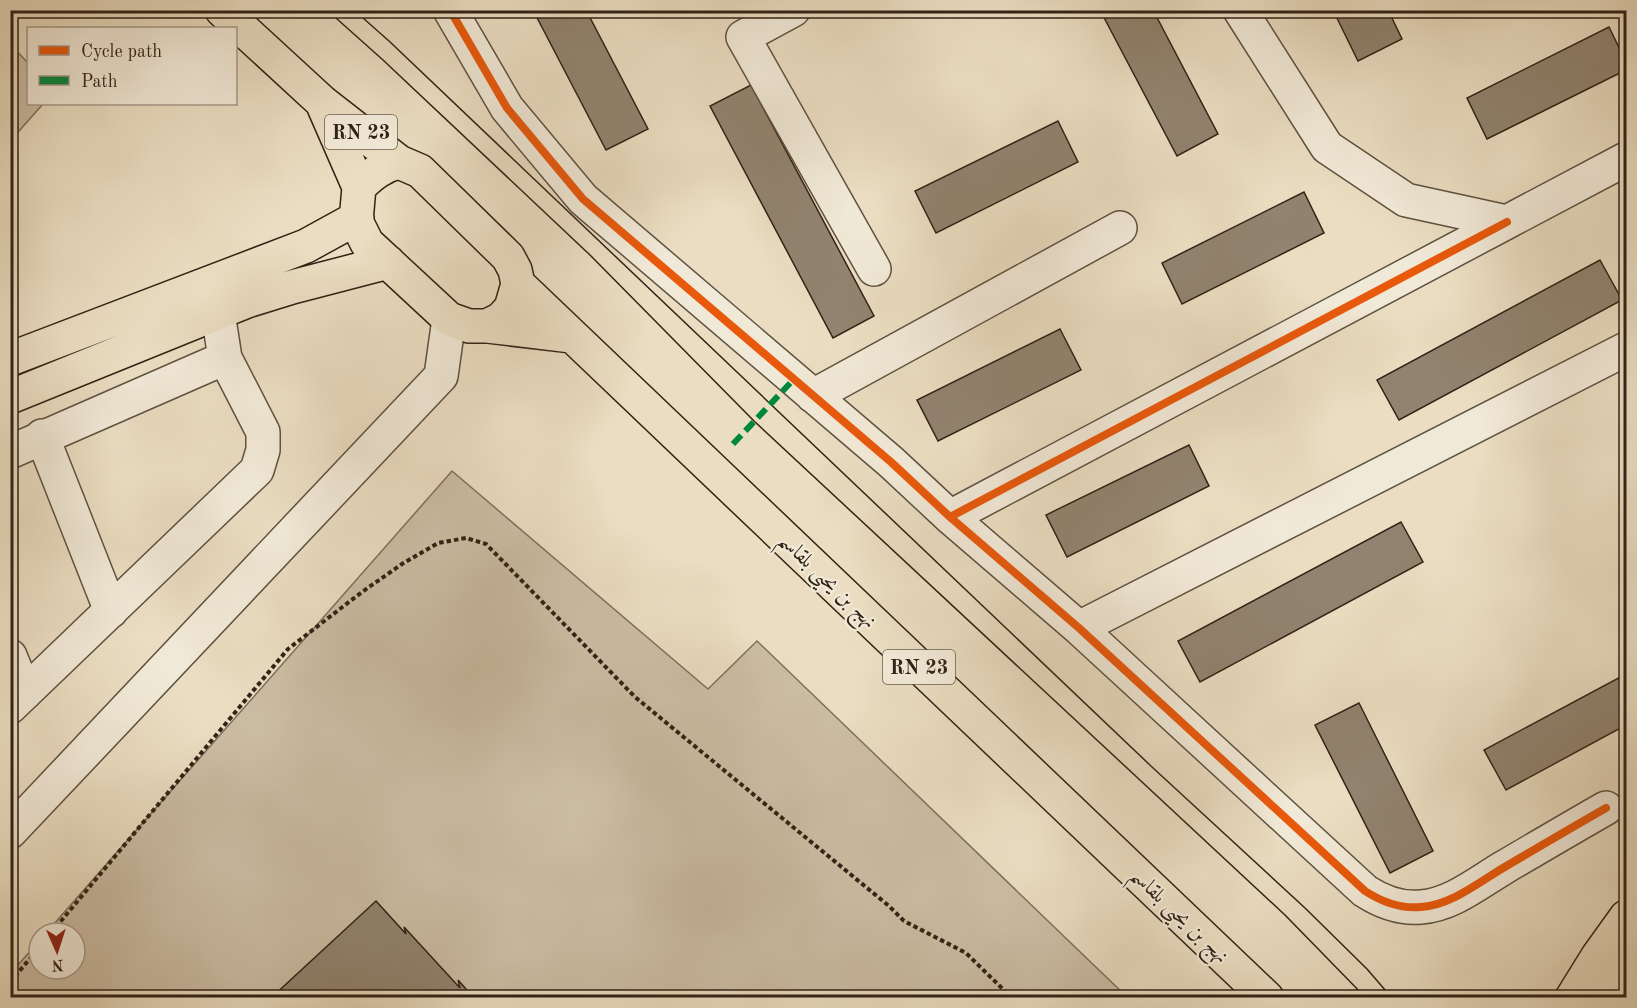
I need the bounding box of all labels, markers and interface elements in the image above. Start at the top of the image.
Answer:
legend [27,27,237,105]
text: Cycle path [81,43,162,61]
text: Path [81,73,118,91]
road number: RN 23 [325,115,397,149]
street label: نهج بن يحيى بلقاسم [768,530,880,639]
road number: RN 23 [883,650,955,684]
street label: نهج بن يحيى بلقاسم [1120,865,1232,974]
north arrow [27,921,87,981]
text: N [50,956,64,972]

